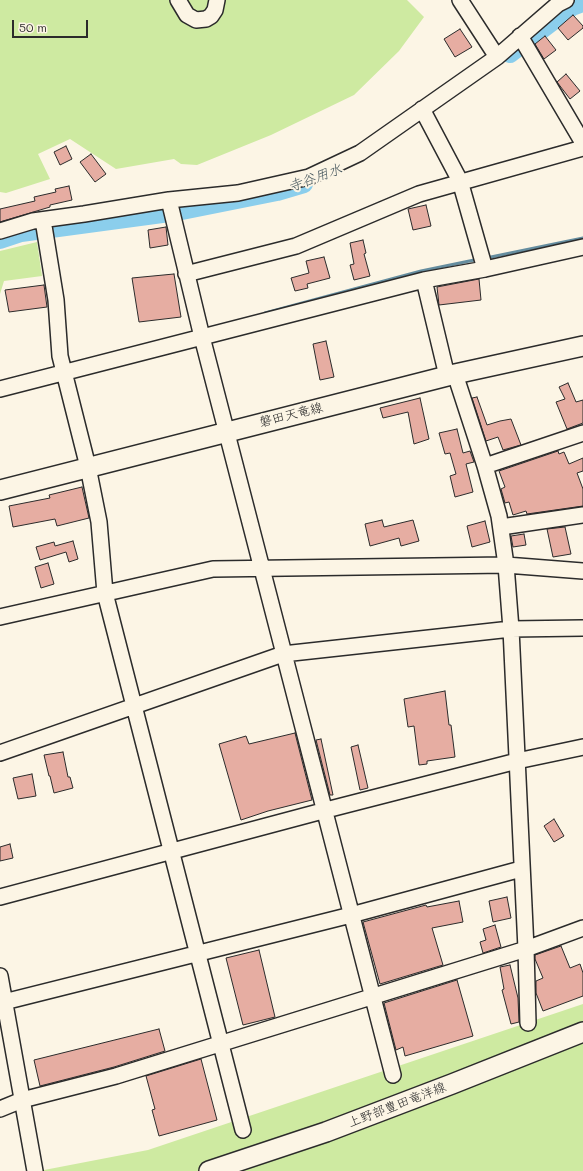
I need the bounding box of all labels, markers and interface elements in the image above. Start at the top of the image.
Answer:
scale bar [14,12,90,38]
text: 50 m [19,19,47,35]
water label: 寺谷用水 [286,161,344,195]
street label: 磐田天竜線 [258,400,324,430]
street label: 上野部豊田竜洋線 [346,1079,448,1131]

